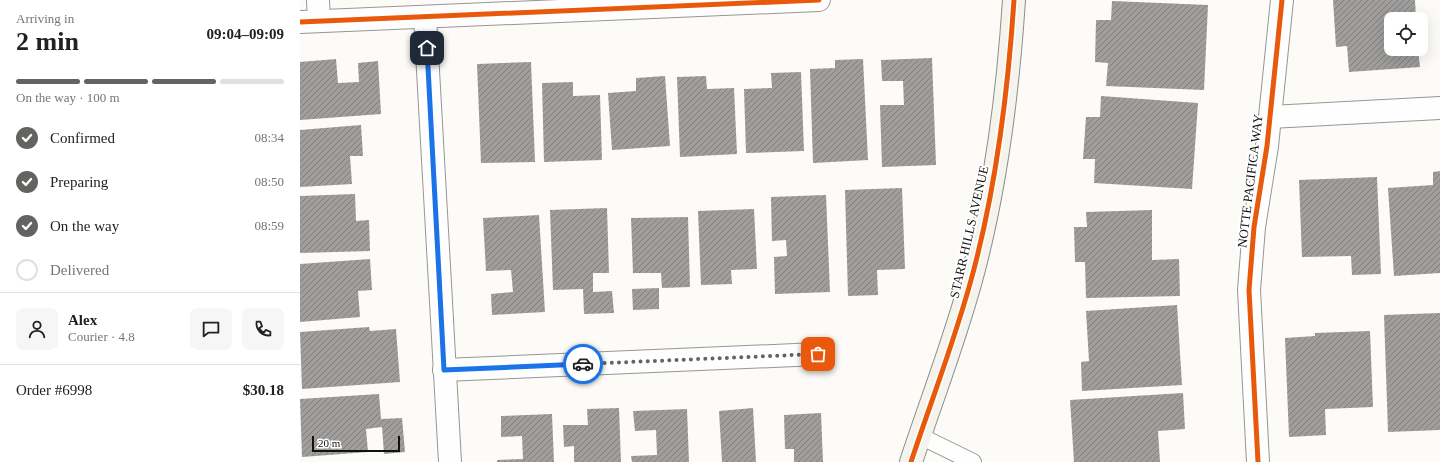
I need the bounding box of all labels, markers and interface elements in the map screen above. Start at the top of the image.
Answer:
text: Arriving in [16,11,74,26]
map controls [1384,12,1428,56]
button: locate [1384,12,1428,56]
text: 09:04–09:09 [207,26,284,42]
text: 2 min [16,27,79,56]
pin [410,31,444,65]
icon: home [416,37,438,59]
text: On the way · 100 m [16,90,120,105]
street label: NOTTE PACIFICA WAY [1234,113,1266,249]
icon: check [16,127,38,149]
text: Confirmed [50,130,115,146]
text: 08:34 [254,130,284,145]
street label: STARR HILLS AVENUE [946,164,992,300]
icon: check [16,171,38,193]
text: Preparing [50,174,108,190]
text: 08:50 [254,174,284,189]
icon: check [16,215,38,237]
text: On the way [50,218,119,234]
text: 08:59 [254,218,284,233]
text: Delivered [50,262,109,278]
button: person [16,308,58,350]
button: chat [190,308,232,350]
button: phone [242,308,284,350]
text: Alex [68,312,97,328]
text: Courier · 4.8 [68,329,135,344]
pin [801,337,835,371]
icon: bag [807,343,829,365]
courier [563,344,603,384]
icon: car [572,353,594,375]
text: Order #6998 [16,382,92,398]
text: $30.18 [243,382,284,398]
scale bar [312,434,400,453]
text: 20 m [318,437,340,449]

